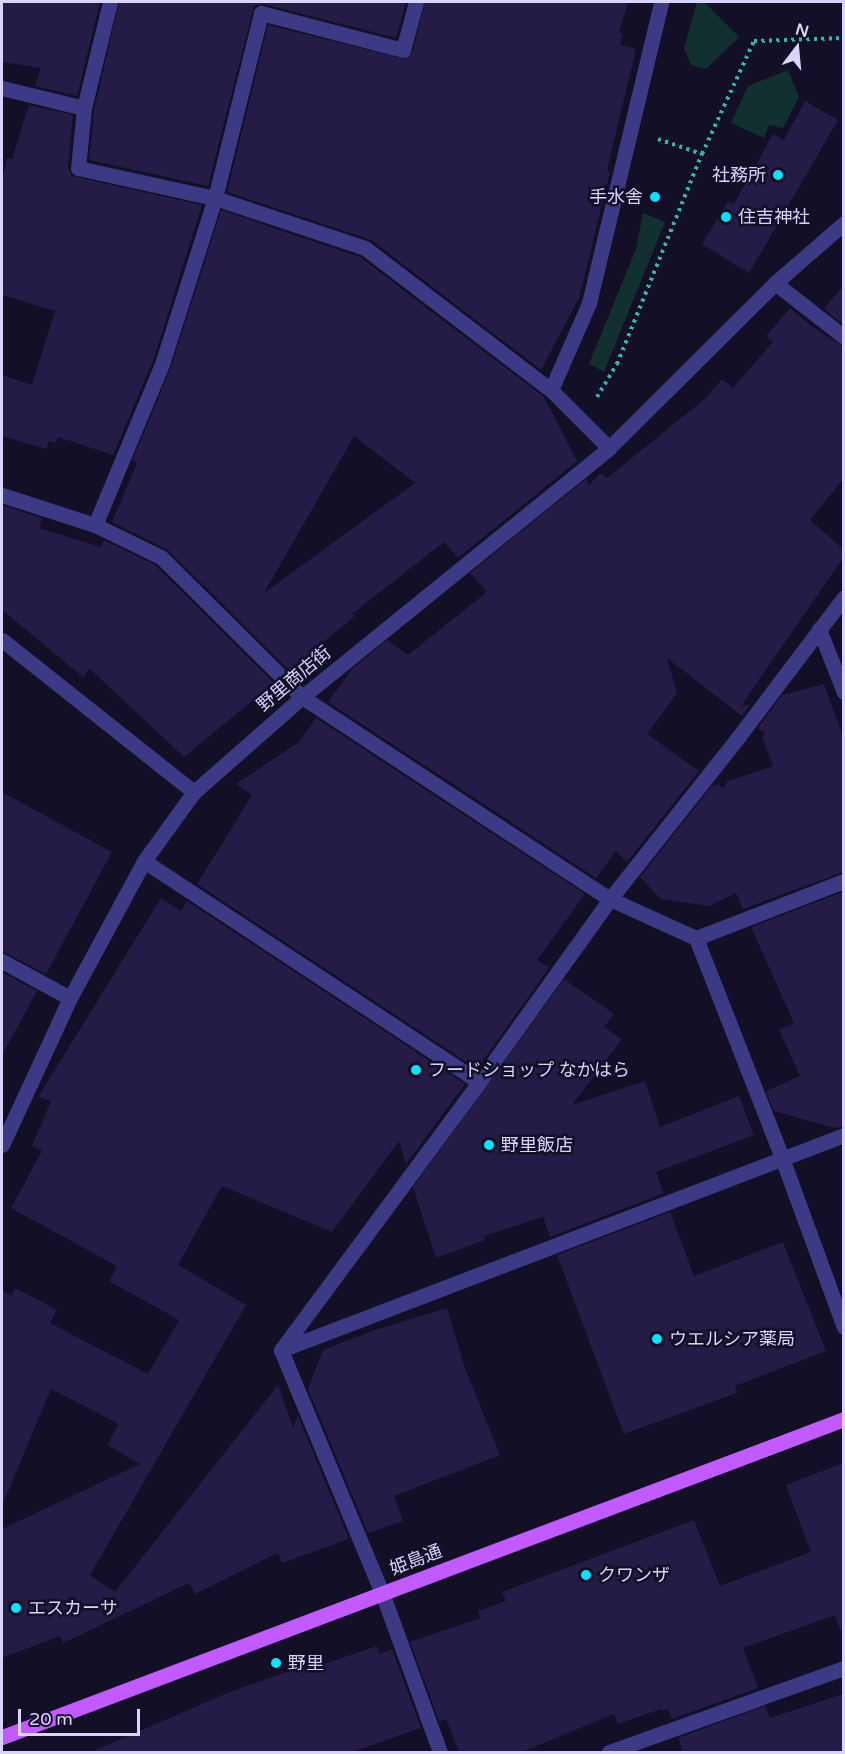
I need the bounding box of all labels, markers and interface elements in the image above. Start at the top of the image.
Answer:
north arrow [767,18,827,78]
text: N [793,19,811,42]
place label: 社務所 [712,164,766,186]
marker: 社務所 [771,168,785,182]
place label: 手水舎 [589,186,643,208]
marker: 手水舎 [648,190,662,204]
place label: 住吉神社 [738,206,810,228]
marker: 住吉神社 [719,210,733,224]
street label: 野里商店街 [253,642,335,716]
place label: フードショップ なかはら [428,1059,631,1081]
marker: フードショップ なかはら [409,1063,423,1077]
place label: 野里飯店 [501,1134,573,1156]
marker: 野里飯店 [482,1138,496,1152]
place label: ウエルシア薬局 [669,1328,795,1350]
marker: ウエルシア薬局 [650,1332,664,1346]
street label: 姫島通 [387,1540,445,1580]
place label: クワンザ [598,1564,670,1586]
marker: クワンザ [579,1568,593,1582]
place label: エスカーサ [28,1597,118,1619]
marker: エスカーサ [9,1601,23,1615]
place label: 野里 [288,1652,324,1674]
marker: 野里 [269,1656,283,1670]
scale bar [21,1697,142,1735]
text: 20 m [29,1708,73,1730]

